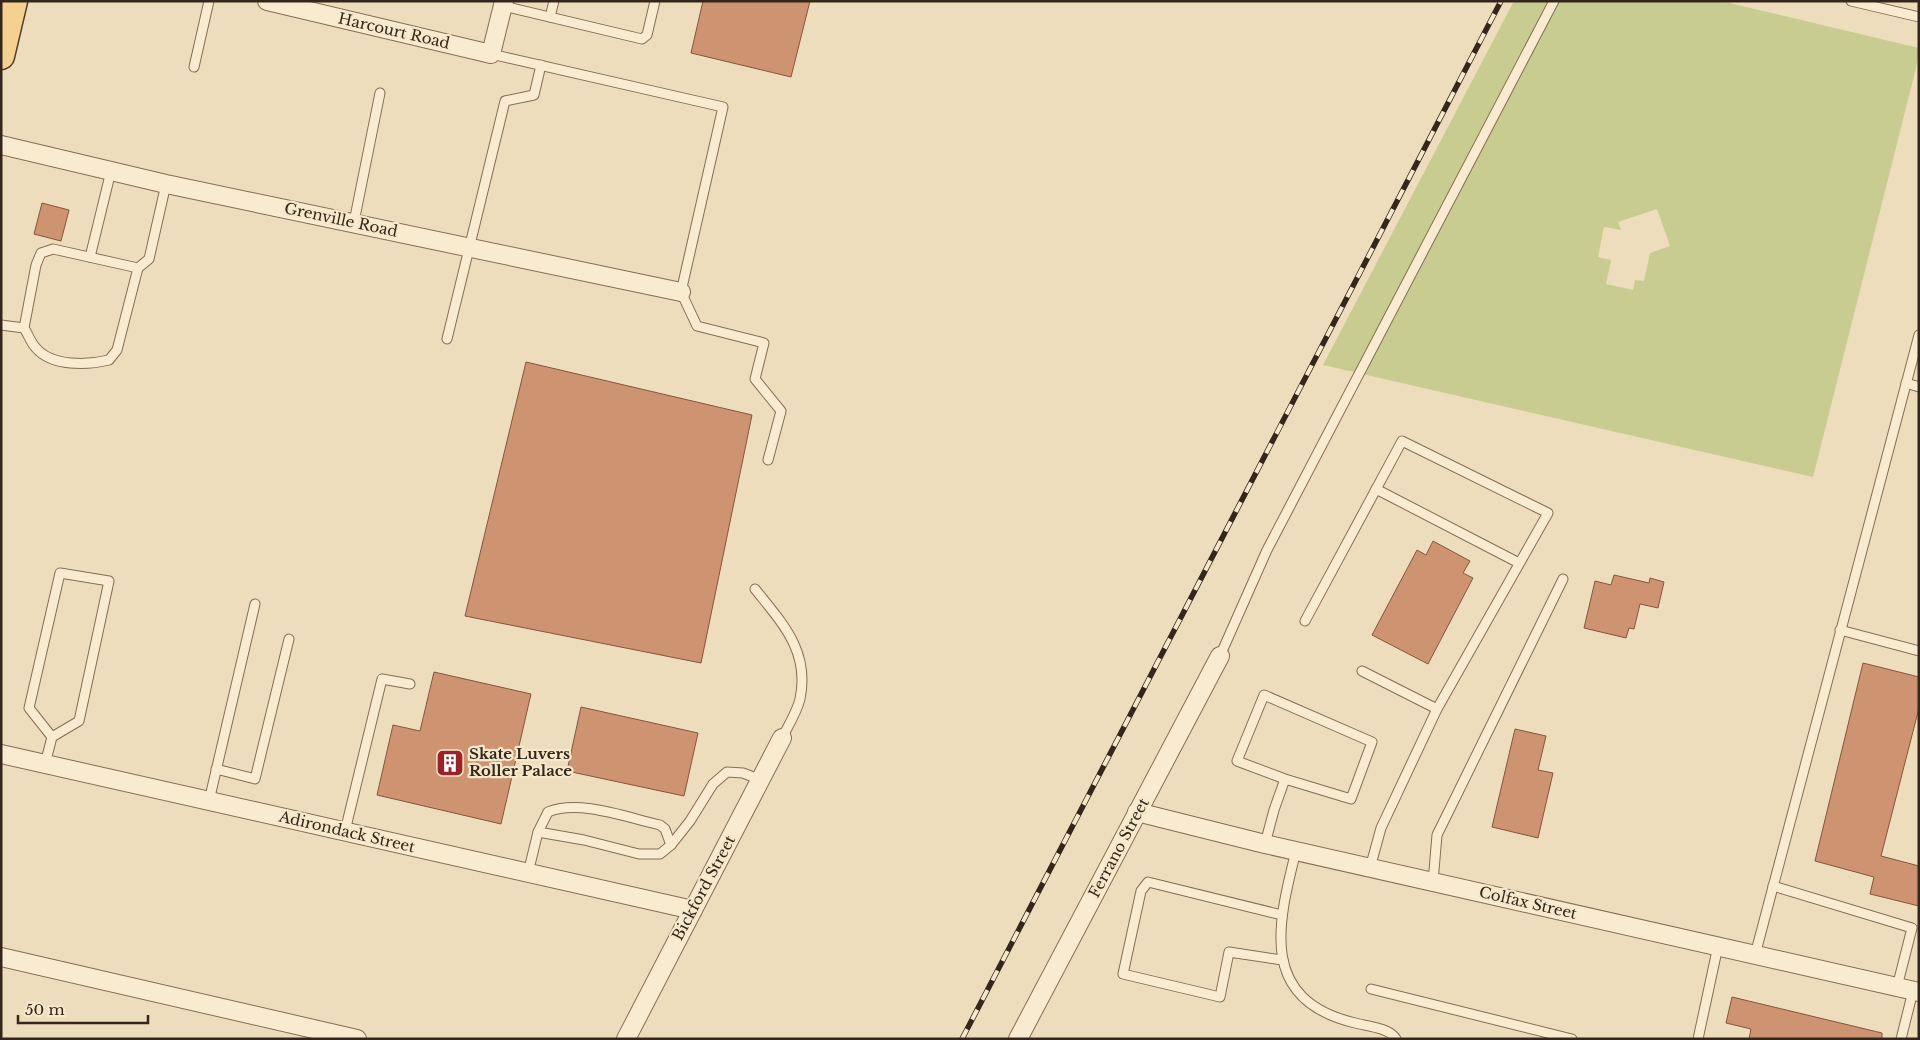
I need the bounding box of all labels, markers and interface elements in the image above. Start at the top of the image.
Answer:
street label: Harcourt Road [336,8,452,53]
street label: Grenville Road [283,198,400,241]
place label: Skate Luvers Roller Palace [469,744,572,780]
building icon: Skate Luvers Roller Palace [435,748,465,778]
street label: Ferrano Street [1084,794,1153,901]
street label: Adirondack Street [276,806,417,856]
street label: Bickford Street [668,832,739,944]
street label: Colfax Street [1477,882,1579,923]
scale bar [18,992,148,1024]
text: 50 m [25,1000,65,1019]

